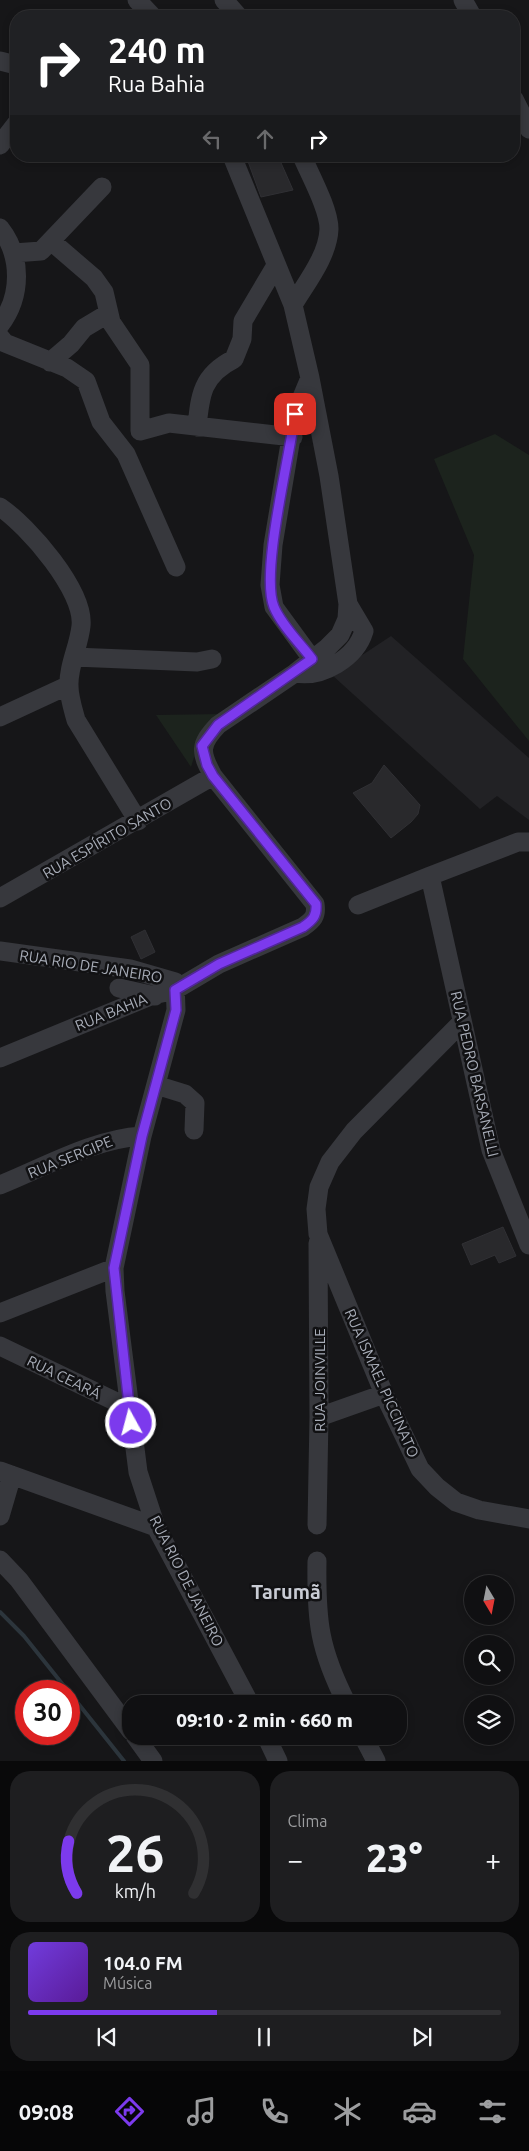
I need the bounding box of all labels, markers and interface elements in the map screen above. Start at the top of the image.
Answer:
icon: right [25,30,90,95]
text: 240 m [108,30,206,70]
text: Rua Bahia [108,71,205,96]
icon: left [198,125,226,153]
icon: ahead [251,125,279,153]
icon: right [304,125,332,153]
pin [274,393,316,435]
icon: arrive [281,400,309,428]
street label: RUA ESPÍRITO SANTO [39,794,175,882]
street label: RUA RIO DE JANEIRO [18,946,164,986]
street label: RUA PEDRO BARSANELLI [448,989,502,1159]
street label: RUA BAHIA [73,990,150,1034]
street label: RUA SERGIPE [25,1132,115,1182]
street label: RUA ISMAEL PICCINATO [342,1306,422,1460]
street label: RUA JOINVILLE [311,1328,328,1432]
street label: RUA CEARÁ [24,1352,104,1402]
position arrow [104,1396,156,1448]
street label: RUA RIO DE JANEIRO [147,1513,227,1649]
north arrow [464,1575,514,1625]
map controls [464,1575,514,1745]
district label: Tarumã [251,1580,321,1603]
button: search [464,1635,514,1685]
speed limit sign: 30 [15,1680,80,1745]
button: layers [464,1695,514,1745]
text: 09:10 · 2 min · 660 m [176,1709,353,1731]
text: Clima [288,1812,327,1830]
text: 26 [105,1824,164,1882]
text: 23° [366,1837,423,1879]
text: − [288,1844,303,1875]
text: + [485,1844,501,1875]
text: km/h [114,1881,155,1901]
text: 104.0 FM [103,1952,183,1974]
text: Música [103,1974,153,1992]
icon: previous [93,2023,121,2051]
icon: pause [250,2023,278,2051]
icon: next [408,2023,436,2051]
icon: directions [112,2094,147,2129]
icon: music [184,2094,219,2129]
icon: phone [257,2094,292,2129]
icon: climate [330,2094,365,2129]
icon: car [402,2094,437,2129]
icon: filters [475,2094,510,2129]
text: 09:08 [19,2099,74,2124]

